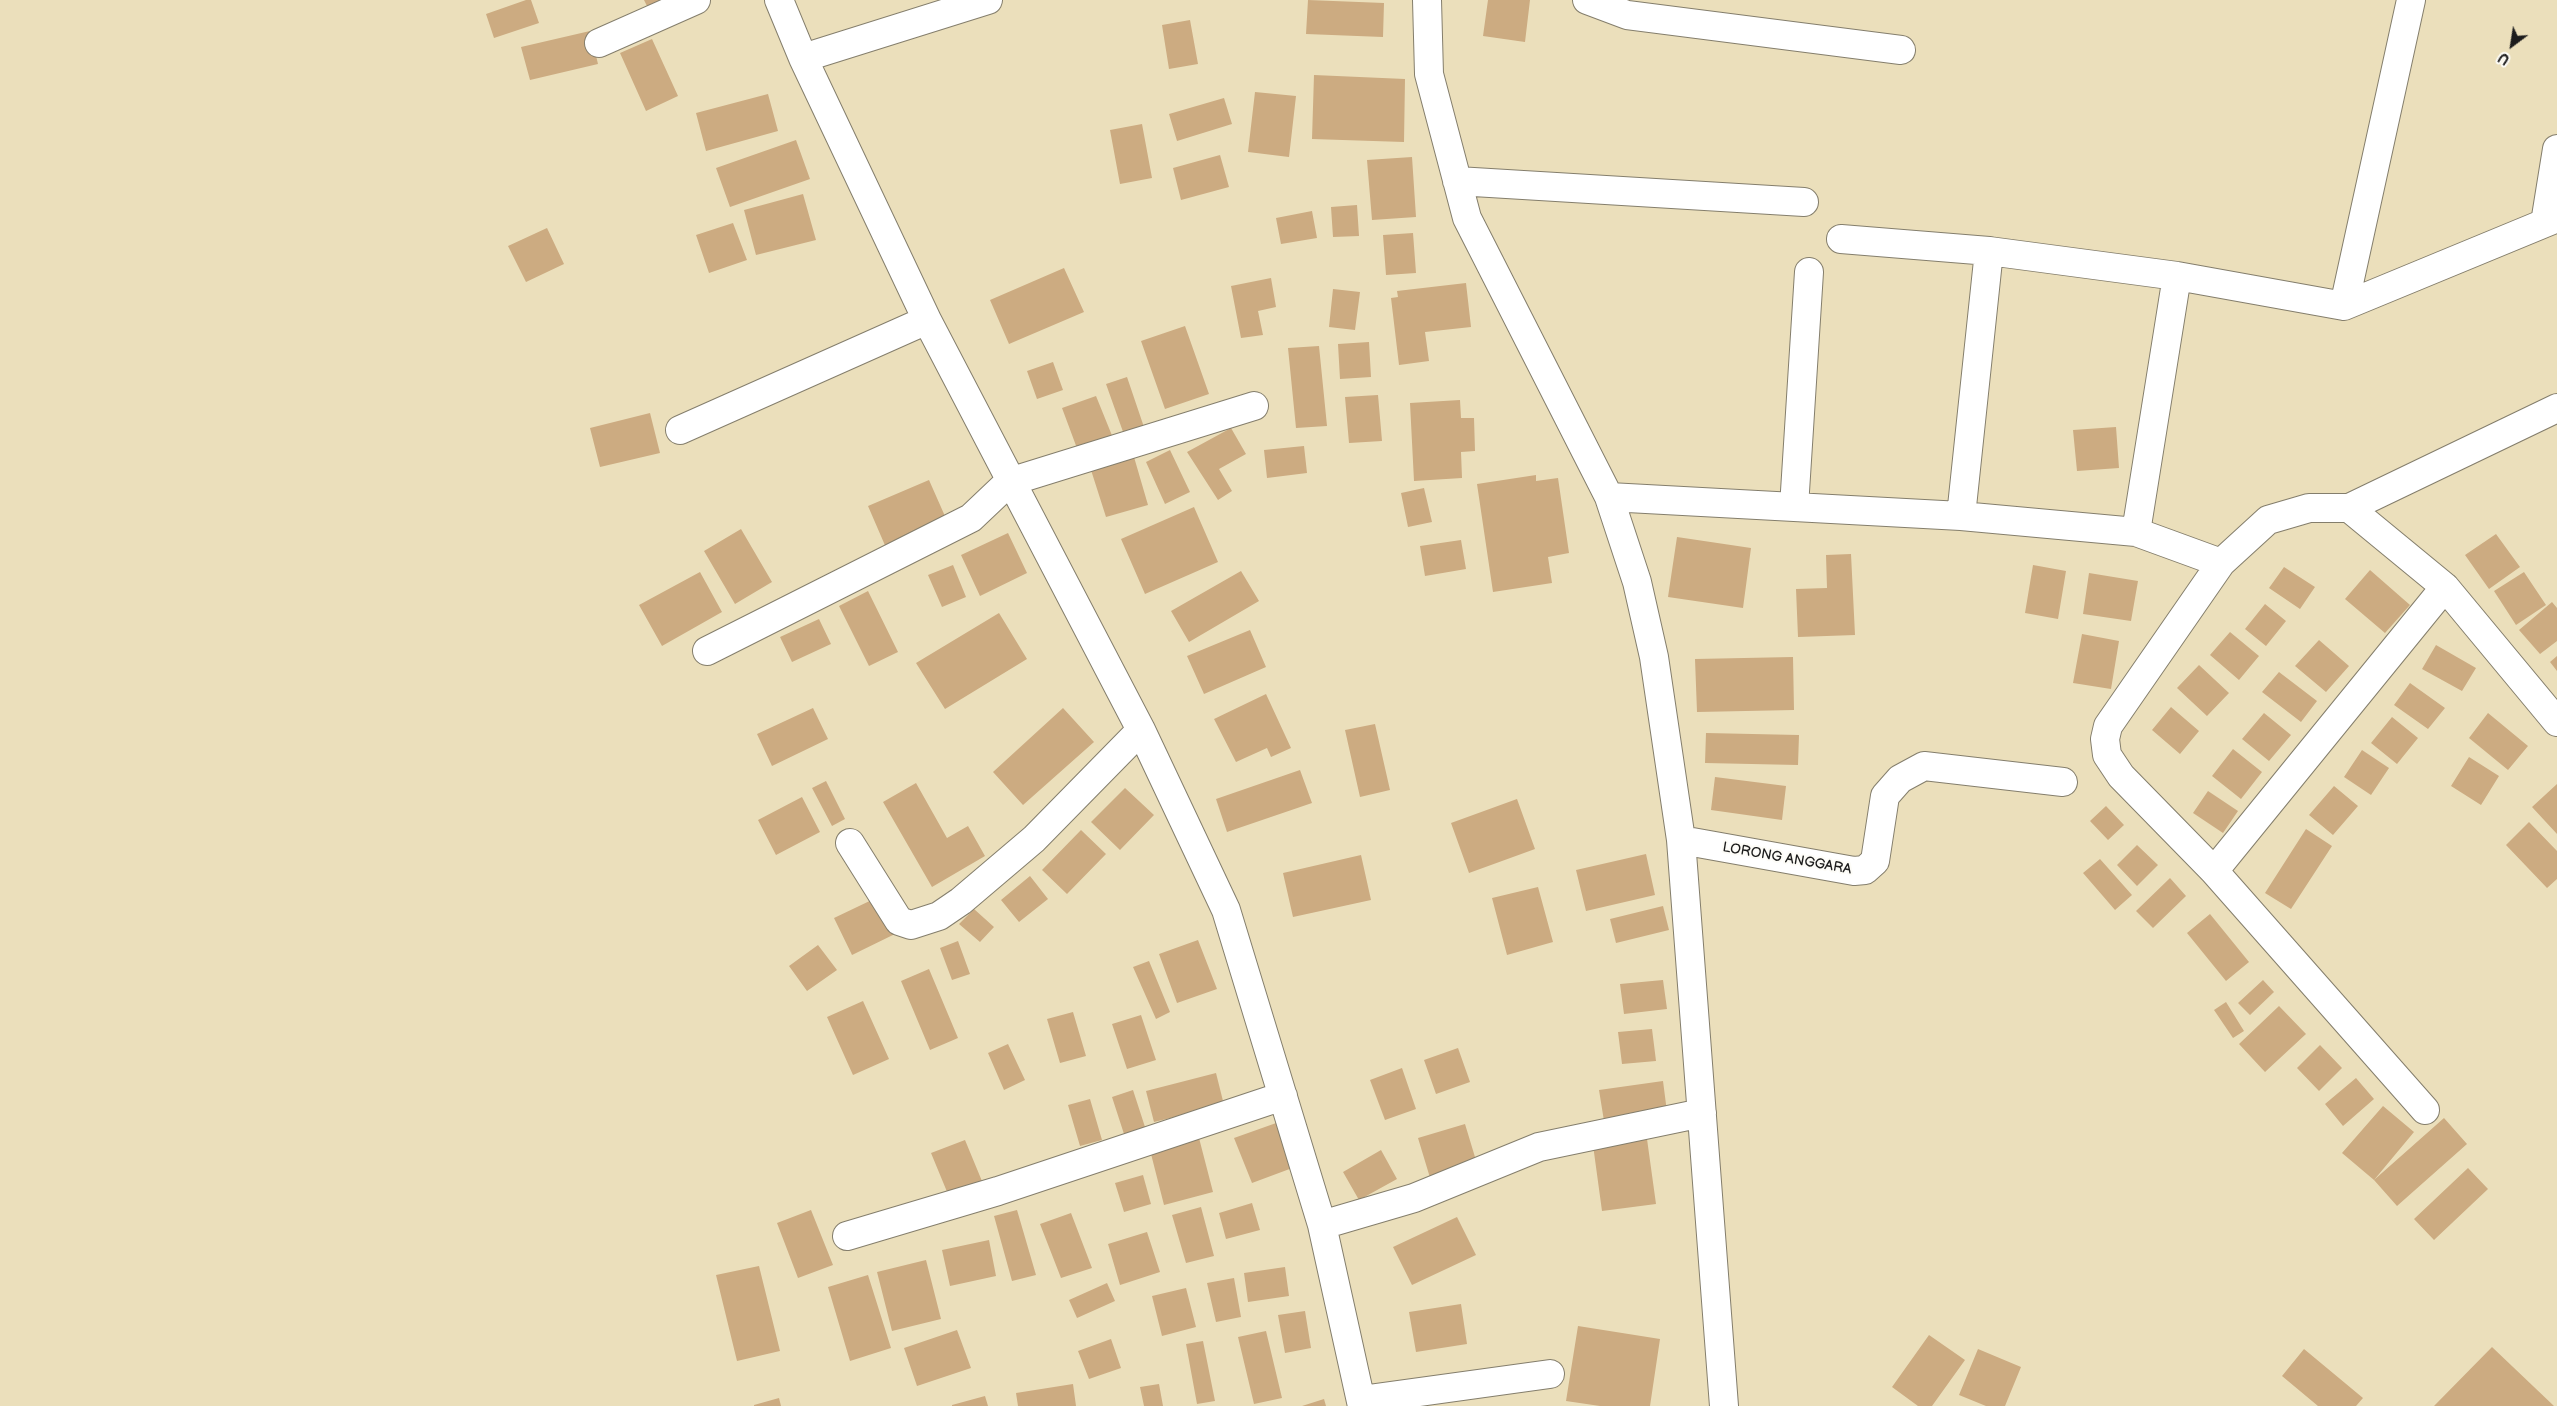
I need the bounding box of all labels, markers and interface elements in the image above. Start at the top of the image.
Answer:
north arrow [2487,20,2537,70]
text: U [2495,48,2513,68]
street label: LORONG ANGGARA [1721,839,1853,879]

